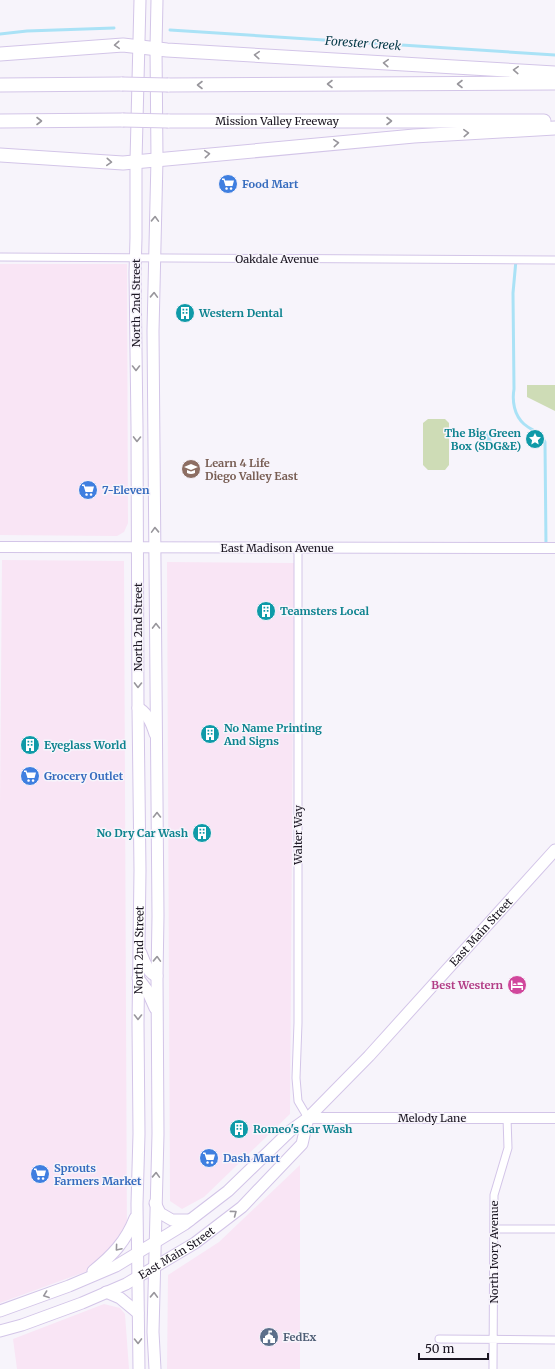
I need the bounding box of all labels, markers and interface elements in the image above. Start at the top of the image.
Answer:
water label: Forester Creek [323,33,402,53]
one-way arrow [114,41,120,50]
one-way arrow [253,51,260,60]
one-way arrow [383,59,389,68]
one-way arrow [513,66,519,75]
one-way arrow [327,80,333,88]
one-way arrow [457,80,463,88]
one-way arrow [197,81,203,89]
street label: Mission Valley Freeway [215,114,339,128]
one-way arrow [36,117,42,125]
one-way arrow [386,117,392,125]
one-way arrow [463,129,469,138]
one-way arrow [333,138,339,147]
one-way arrow [204,150,210,159]
one-way arrow [106,157,112,166]
supermarket icon: Food Mart [217,173,239,195]
place label: Food Mart [242,177,299,191]
one-way arrow [151,216,160,222]
street label: Oakdale Avenue [235,252,319,266]
street label: North 2nd Street [129,258,143,347]
one-way arrow [150,292,158,298]
building icon: Western Dental [174,302,196,324]
place label: Western Dental [198,306,283,320]
one-way arrow [132,365,140,371]
place label: The Big Green Box (SDG&E) [444,426,522,453]
place icon: The Big Green Box (SDG&E) [524,428,546,450]
one-way arrow [133,436,141,442]
place label: Learn 4 Life Diego Valley East [205,456,299,483]
school or university icon: Learn 4 Life Diego Valley East [180,458,202,480]
supermarket icon: 7-Eleven [77,479,99,501]
place label: 7-Eleven [102,483,150,497]
one-way arrow [151,527,159,533]
street label: East Madison Avenue [221,541,334,555]
street label: North 2nd Street [131,582,145,671]
building icon: Teamsters Local [255,600,277,622]
place label: Teamsters Local [280,604,369,618]
one-way arrow [152,623,160,629]
one-way arrow [134,682,142,688]
place label: No Name Printing And Signs [223,721,322,748]
building icon: No Name Printing And Signs [199,723,221,745]
building icon: Eyeglass World [19,734,41,756]
place label: Eyeglass World [44,738,126,752]
supermarket icon: Grocery Outlet [19,765,41,787]
place label: Grocery Outlet [44,769,124,783]
street label: Walter Way [291,805,305,866]
one-way arrow [153,812,161,818]
building icon: No Dry Car Wash [191,822,213,844]
place label: No Dry Car Wash [96,826,189,840]
street label: East Main Street [446,894,516,969]
street label: North 2nd Street [131,905,147,994]
one-way arrow [153,956,162,962]
hotel icon: Best Western [506,974,528,996]
place label: Best Western [431,978,504,992]
one-way arrow [134,1014,142,1020]
street label: Melody Lane [398,1111,466,1125]
building icon: Romeo's Car Wash [228,1118,250,1140]
place label: Romeo's Car Wash [253,1122,353,1136]
supermarket icon: Dash Mart [198,1147,220,1169]
place label: Dash Mart [223,1151,280,1165]
place label: Sprouts Farmers Market [54,1161,142,1188]
supermarket icon: Sprouts Farmers Market [29,1163,51,1185]
one-way arrow [152,1172,160,1178]
street label: North Ivory Avenue [487,1200,501,1303]
one-way arrow [229,1211,236,1218]
street label: East Main Street [136,1223,218,1282]
one-way arrow [115,1243,122,1251]
one-way arrow [42,1290,49,1298]
one-way arrow [150,1292,159,1298]
public building icon: FedEx [258,1326,280,1348]
place label: FedEx [283,1330,316,1344]
scale bar [419,1335,488,1361]
one-way arrow [134,1338,142,1344]
text: 50 m [425,1341,454,1356]

